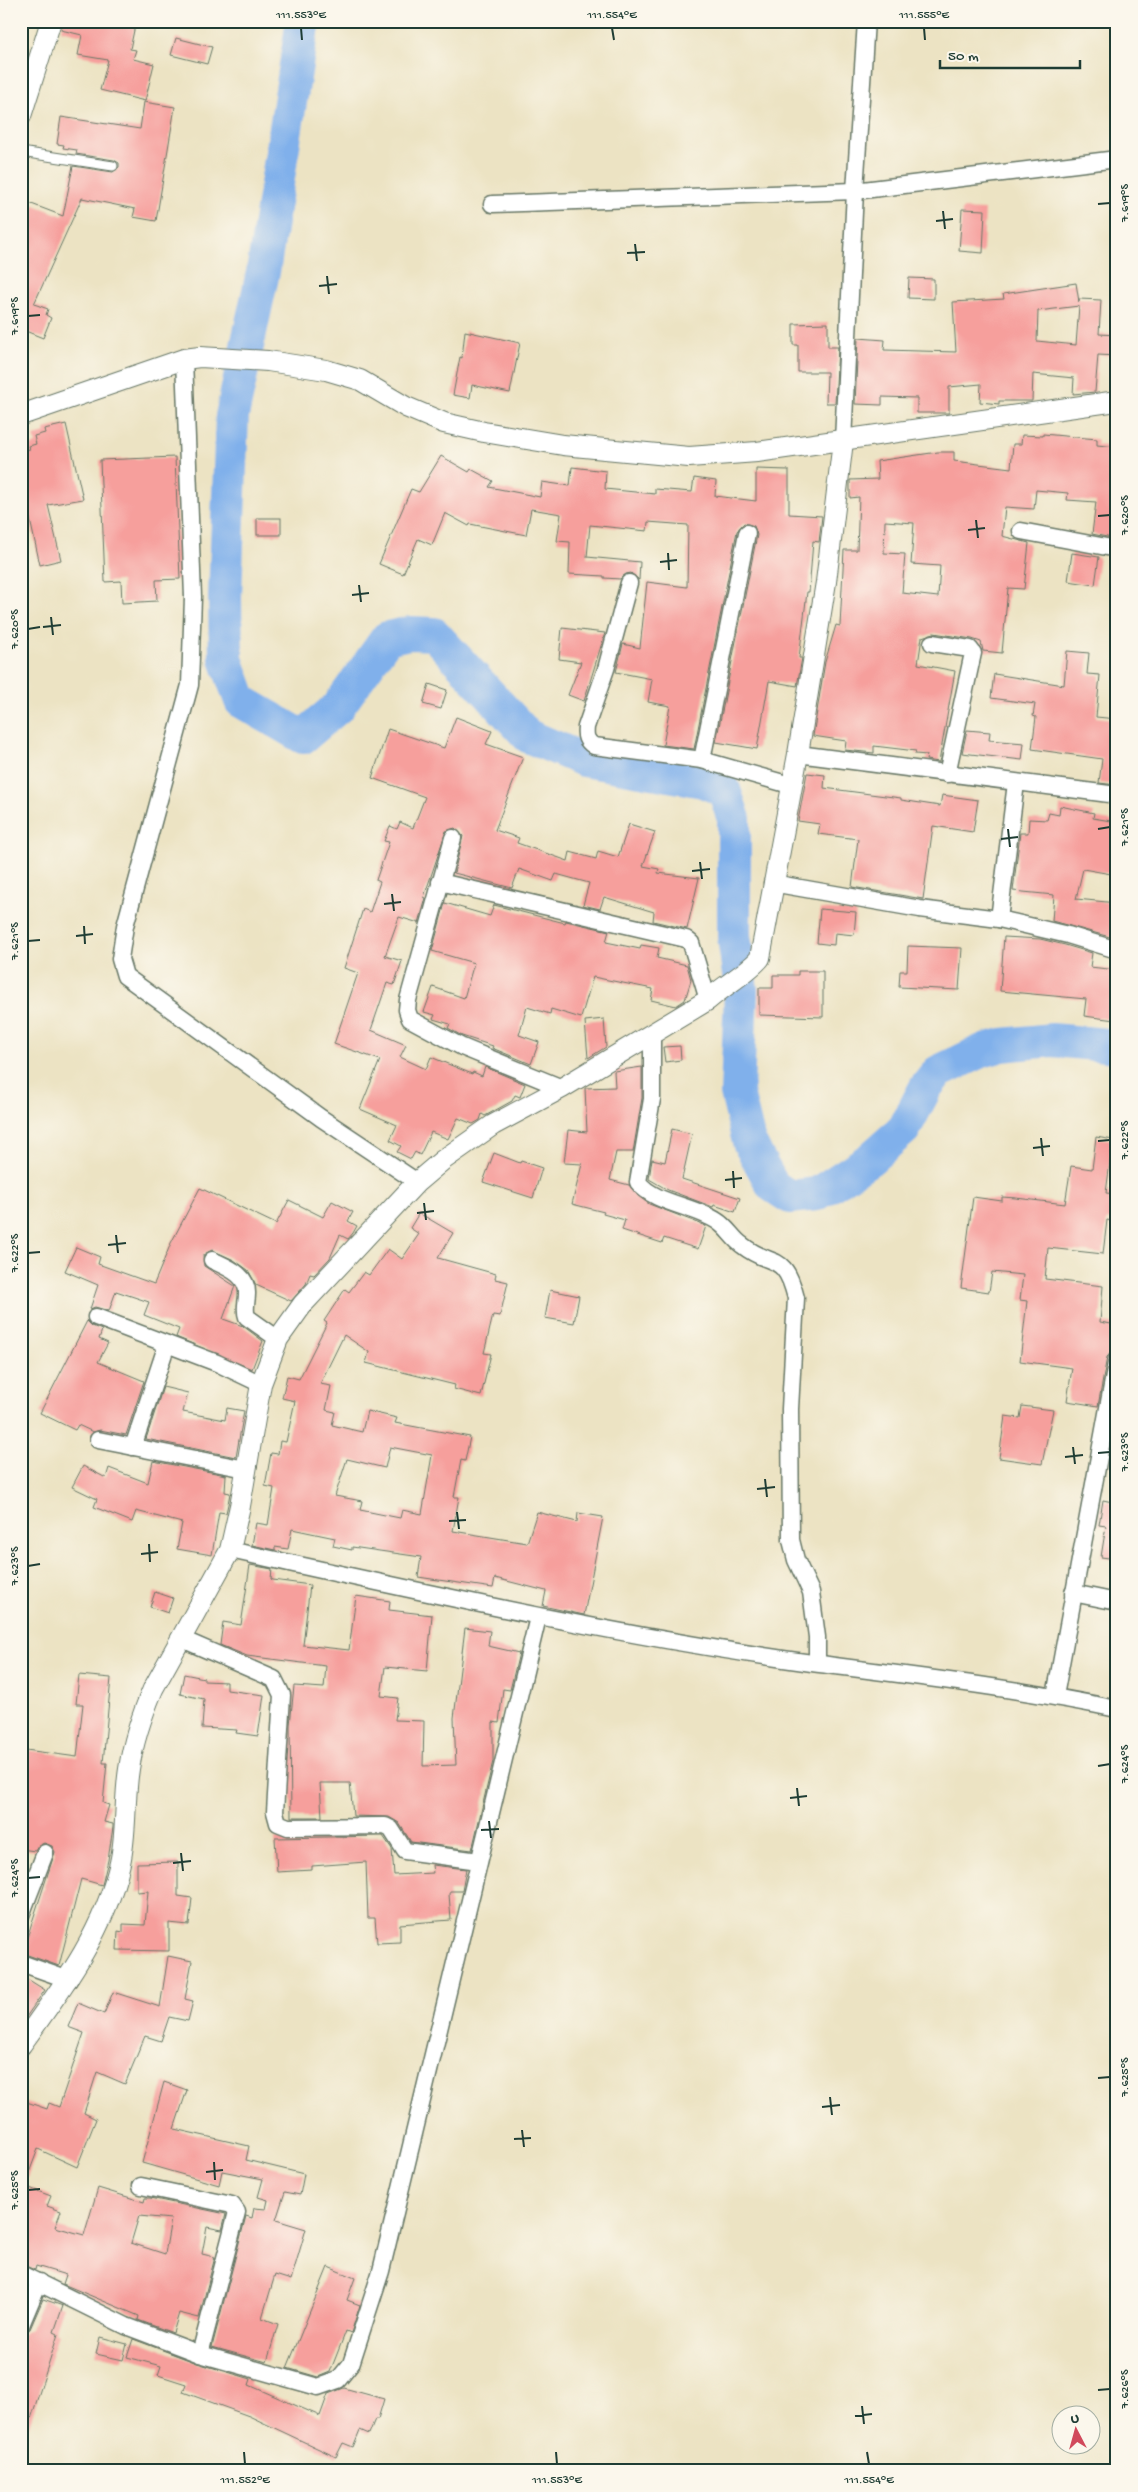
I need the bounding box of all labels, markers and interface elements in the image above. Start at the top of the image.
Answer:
text: 111.553°E [275,9,327,23]
text: 111.554°E [586,9,637,23]
text: 111.555°E [898,9,950,23]
scale bar [940,38,1080,70]
text: 50 m [948,48,979,66]
text: 7.619°S [1119,184,1133,223]
text: 7.619°S [9,297,23,336]
text: 7.620°S [1119,495,1133,536]
text: 7.620°S [9,609,23,650]
text: 7.621°S [1119,808,1133,847]
text: 7.621°S [9,922,23,961]
text: 7.622°S [1119,1120,1133,1160]
text: 7.622°S [9,1233,23,1273]
text: 7.623°S [1119,1432,1133,1473]
text: 7.623°S [9,1546,23,1587]
text: 7.624°S [1119,1744,1133,1784]
text: 7.624°S [9,1858,23,1898]
text: 7.625°S [1119,2057,1133,2098]
text: 7.625°S [9,2170,23,2211]
text: 7.626°S [1119,2369,1133,2410]
north arrow [1050,2404,1100,2454]
text: U [1070,2411,1080,2428]
text: 111.552°E [219,2474,270,2488]
text: 111.553°E [531,2474,583,2488]
text: 111.554°E [843,2474,894,2488]

